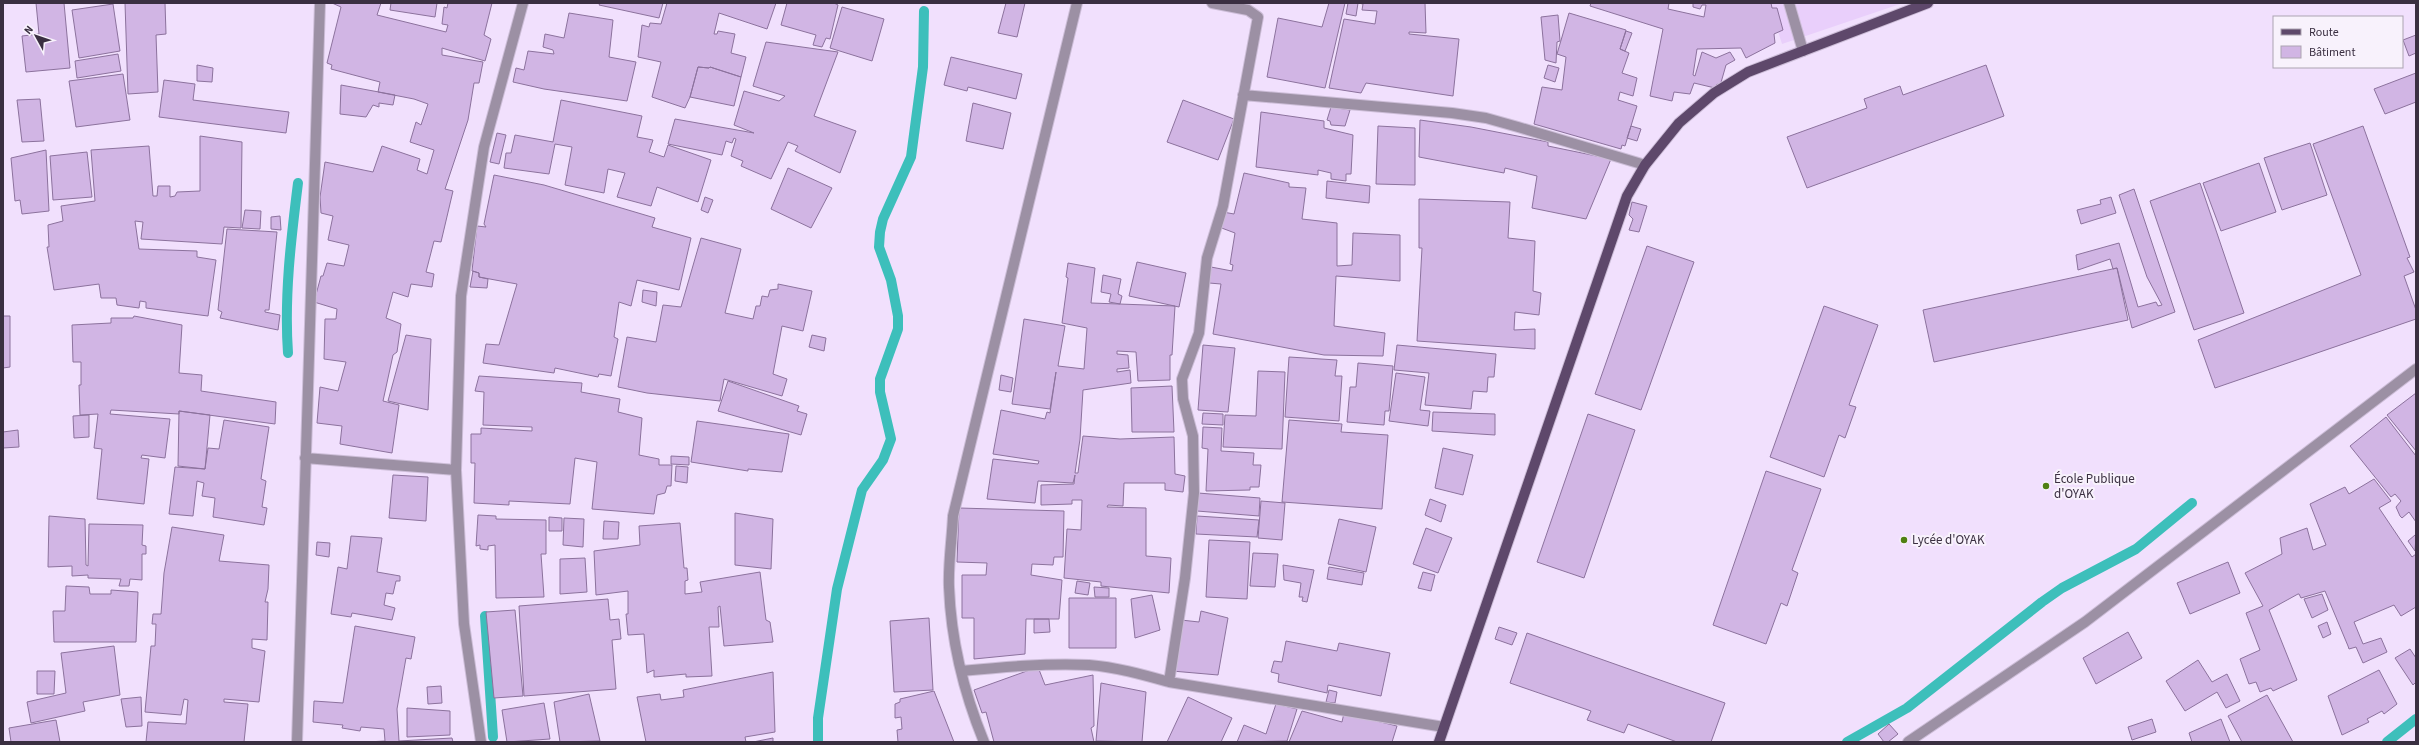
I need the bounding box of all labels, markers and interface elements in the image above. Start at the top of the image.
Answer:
north arrow [16,16,56,56]
legend [2273,16,2403,68]
text: N [21,22,37,38]
text: Route [2309,24,2339,41]
text: Bâtiment [2309,44,2355,61]
place label: École Publique d'OYAK [2054,470,2135,503]
marker: École Publique d'OYAK [2041,481,2051,491]
place label: Lycée d'OYAK [1912,531,1985,549]
marker: Lycée d'OYAK [1899,535,1909,545]

